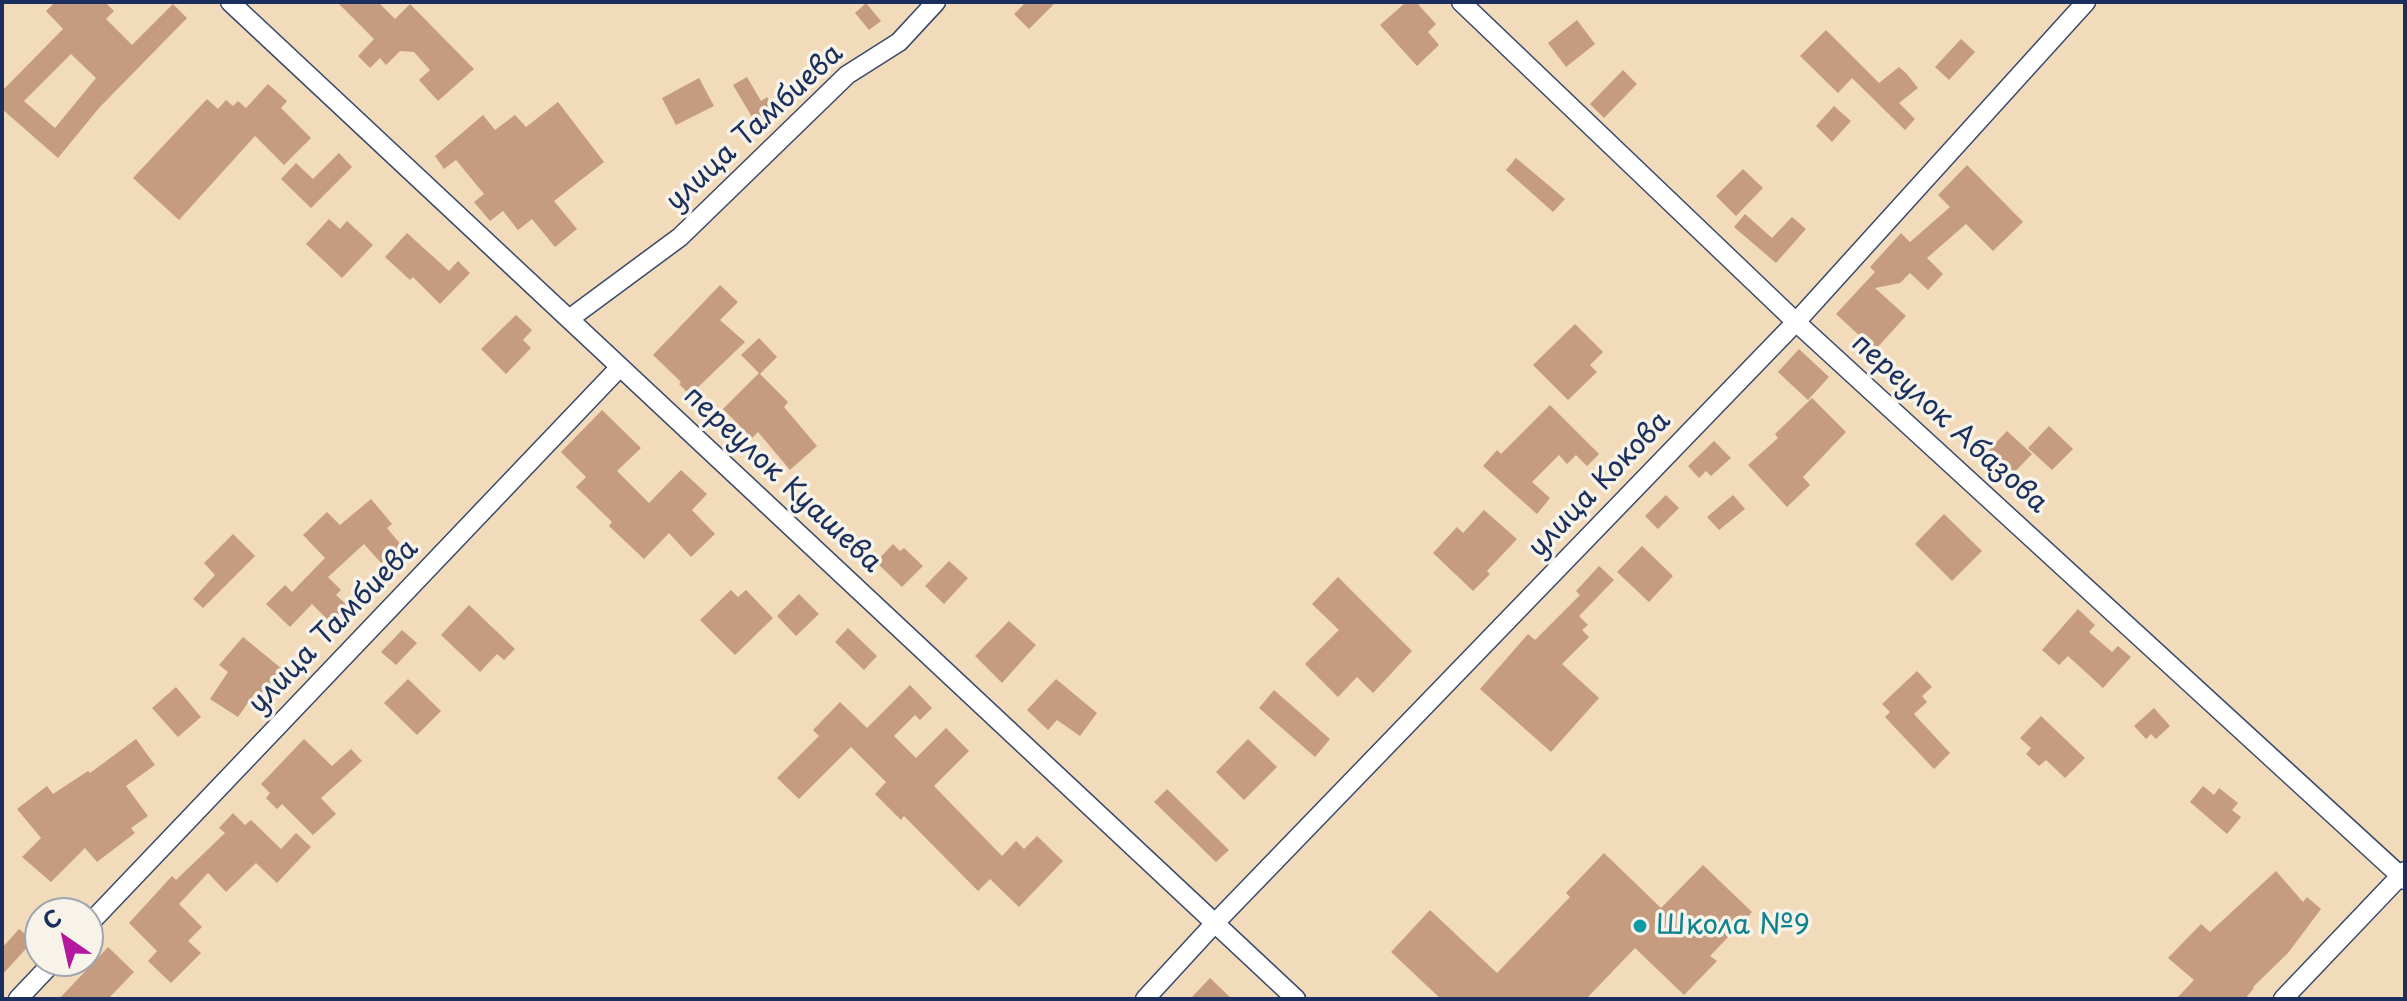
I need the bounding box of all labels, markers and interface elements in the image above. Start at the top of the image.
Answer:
street label: улица Тамбиева [660,37,850,219]
street label: переулок Абазова [1844,327,2054,521]
street label: переулок Куашева [676,380,888,580]
street label: улица Кокова [1522,405,1678,565]
street label: улица Тамбиева [242,533,426,721]
north arrow [24,897,104,977]
text: С [35,900,67,937]
place label: Школа №9 [1656,909,1810,943]
marker: Школа №9 [1631,917,1649,935]

